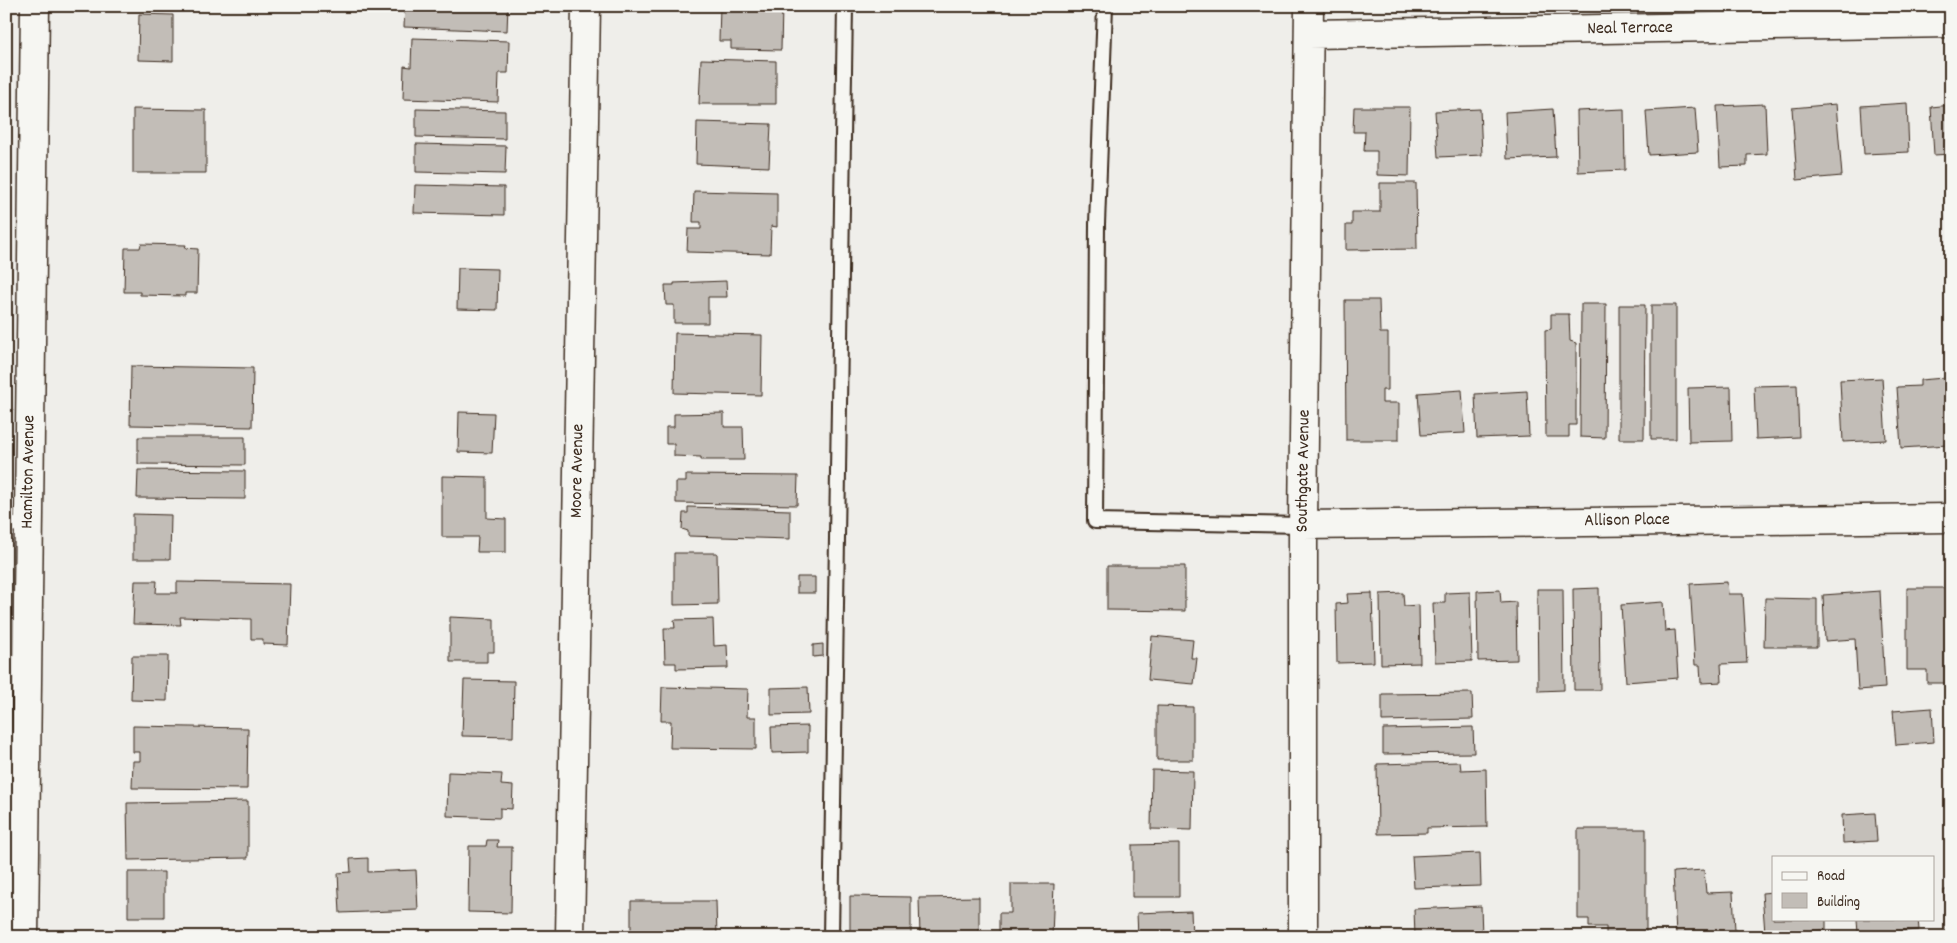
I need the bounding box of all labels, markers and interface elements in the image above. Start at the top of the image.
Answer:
street label: Neal Terrace [1587,16,1673,42]
street label: Southgate Avenue [1290,409,1318,533]
street label: Hamilton Avenue [16,415,42,529]
street label: Moore Avenue [565,423,591,518]
street label: Allison Place [1584,508,1670,534]
legend [1772,856,1934,920]
text: Road [1817,866,1845,888]
text: Building [1817,892,1860,914]

